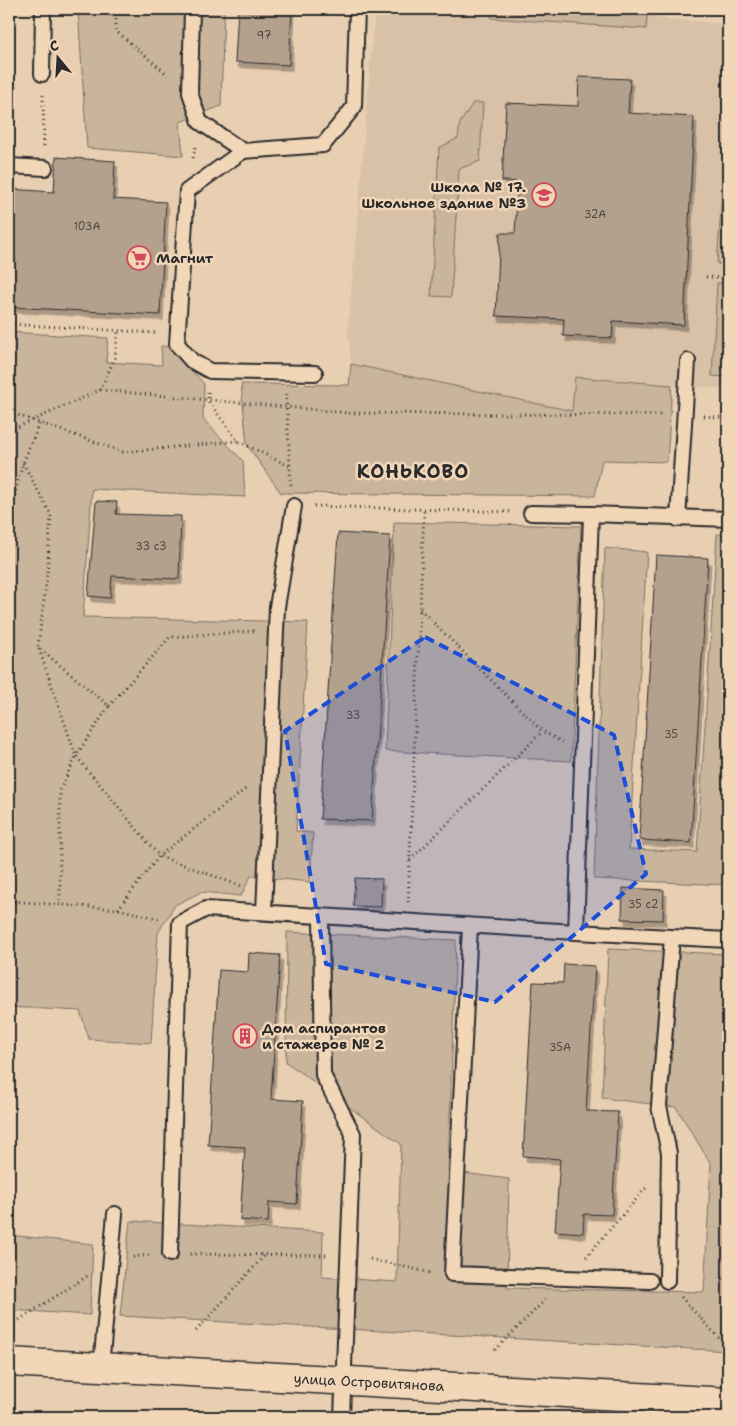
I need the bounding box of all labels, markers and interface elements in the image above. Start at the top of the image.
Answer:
house number: 97 [257,28,272,43]
north arrow [32,32,82,82]
text: С [47,36,61,56]
place label: Школа № 17. Школьное здание №3 [361,178,526,212]
school or university icon: Школа № 17. Школьное здание №3 [531,182,557,208]
house number: 32А [584,207,606,222]
house number: 103А [73,219,101,234]
supermarket icon: Магнит [126,245,152,271]
place label: Магнит [156,249,214,267]
district label: КОНЬКОВО [357,459,469,484]
house number: 33 с3 [135,539,167,554]
house number: 33 [346,708,360,723]
house number: 35 [664,727,678,742]
house number: 35 с2 [628,897,658,912]
place label: Дом аспирантов и стажеров № 2 [262,1019,386,1053]
building icon: Дом аспирантов и стажеров № 2 [232,1023,258,1049]
house number: 35А [549,1040,571,1055]
street label: улица Островитянова [293,1369,445,1395]

